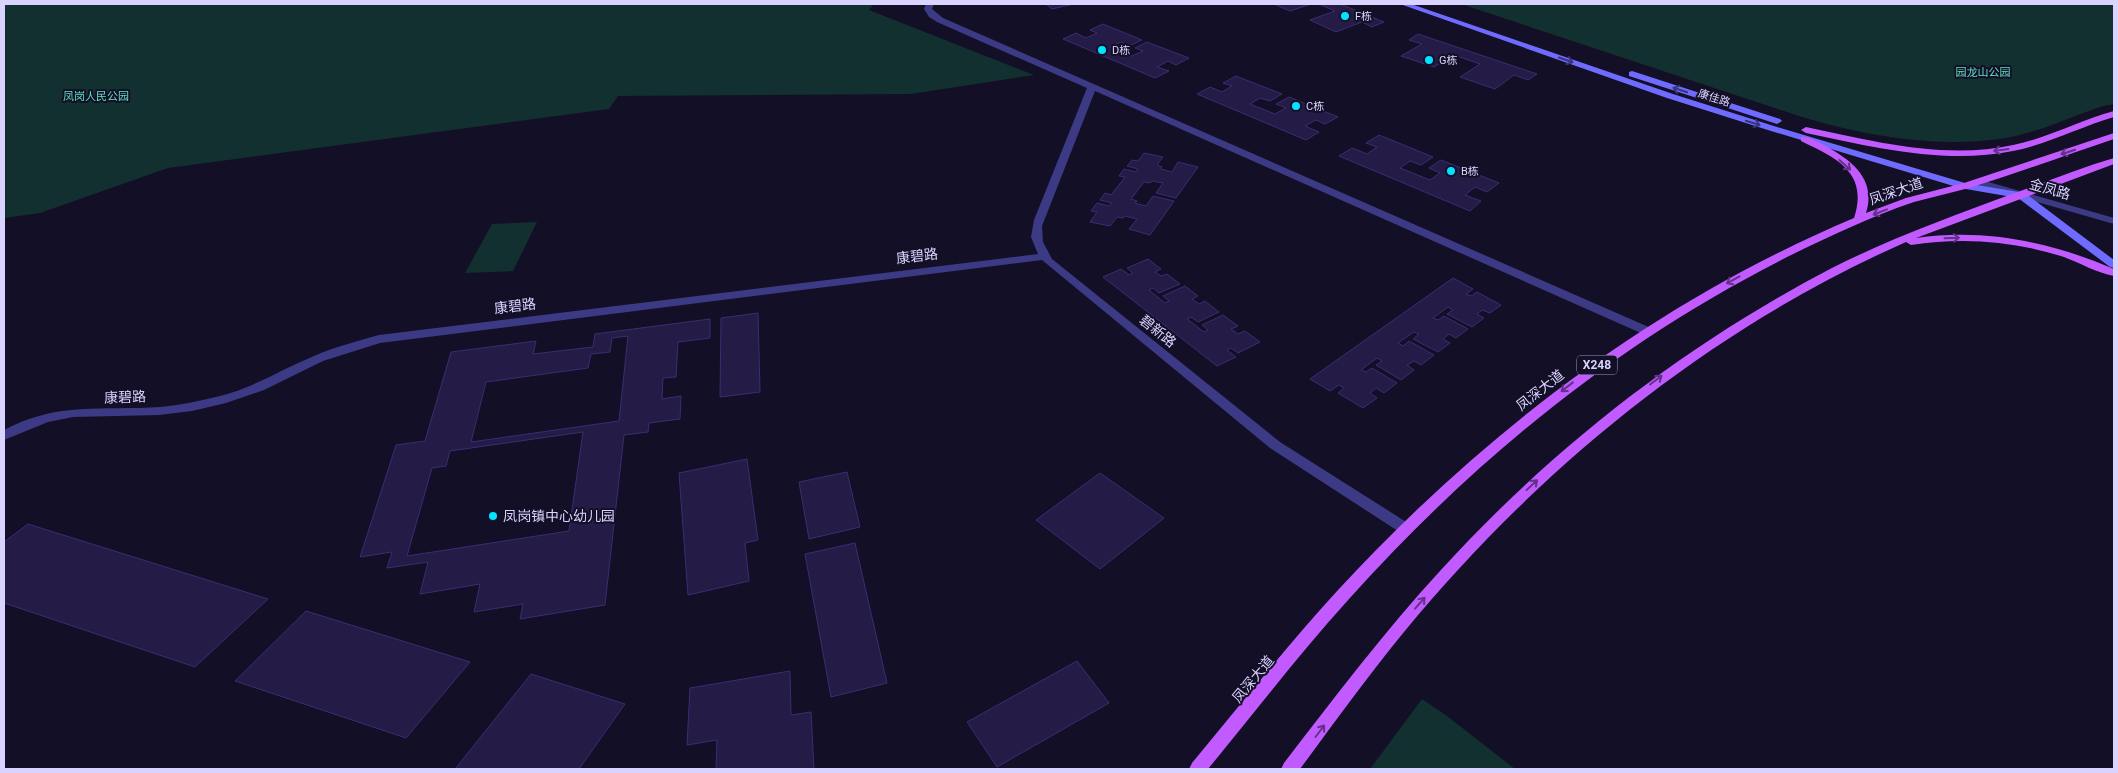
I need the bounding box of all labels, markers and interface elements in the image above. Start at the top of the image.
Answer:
marker: F栋 [1339,10,1351,22]
place label: F栋 [1355,10,1372,23]
marker: D栋 [1096,44,1108,56]
place label: D栋 [1112,44,1130,57]
marker: G栋 [1423,54,1435,66]
place label: G栋 [1439,54,1458,67]
one-way arrow [1558,56,1573,65]
park label: 园龙山公园 [1956,66,2011,79]
one-way arrow [1673,85,1689,94]
street label: 康佳路 [1696,87,1732,109]
park label: 凤岗人民公园 [63,90,129,103]
marker: C栋 [1290,100,1302,112]
place label: C栋 [1306,100,1324,113]
one-way arrow [1745,119,1761,128]
one-way arrow [1994,145,2010,155]
one-way arrow [2060,147,2076,157]
one-way arrow [1839,159,1852,170]
marker: B栋 [1445,165,1457,177]
place label: B栋 [1461,165,1479,178]
street label: 凤深大道 [1867,174,1925,208]
street label: 金凤路 [2028,176,2072,202]
one-way arrow [1873,208,1888,217]
one-way arrow [1944,234,1960,243]
street label: 康碧路 [895,246,939,266]
one-way arrow [1725,275,1740,285]
street label: 康碧路 [493,296,537,316]
street label: 碧新路 [1137,312,1179,350]
road number: X248 [1577,356,1617,374]
street label: 凤深大道 [1513,366,1567,414]
one-way arrow [1649,375,1662,386]
one-way arrow [1561,382,1574,393]
street label: 康碧路 [104,388,146,406]
one-way arrow [1526,479,1539,491]
place label: 凤岗镇中心幼儿园 [503,508,615,524]
marker: 凤岗镇中心幼儿园 [487,510,499,522]
one-way arrow [1415,596,1426,609]
street label: 凤深大道 [1229,652,1277,706]
one-way arrow [1314,724,1325,737]

